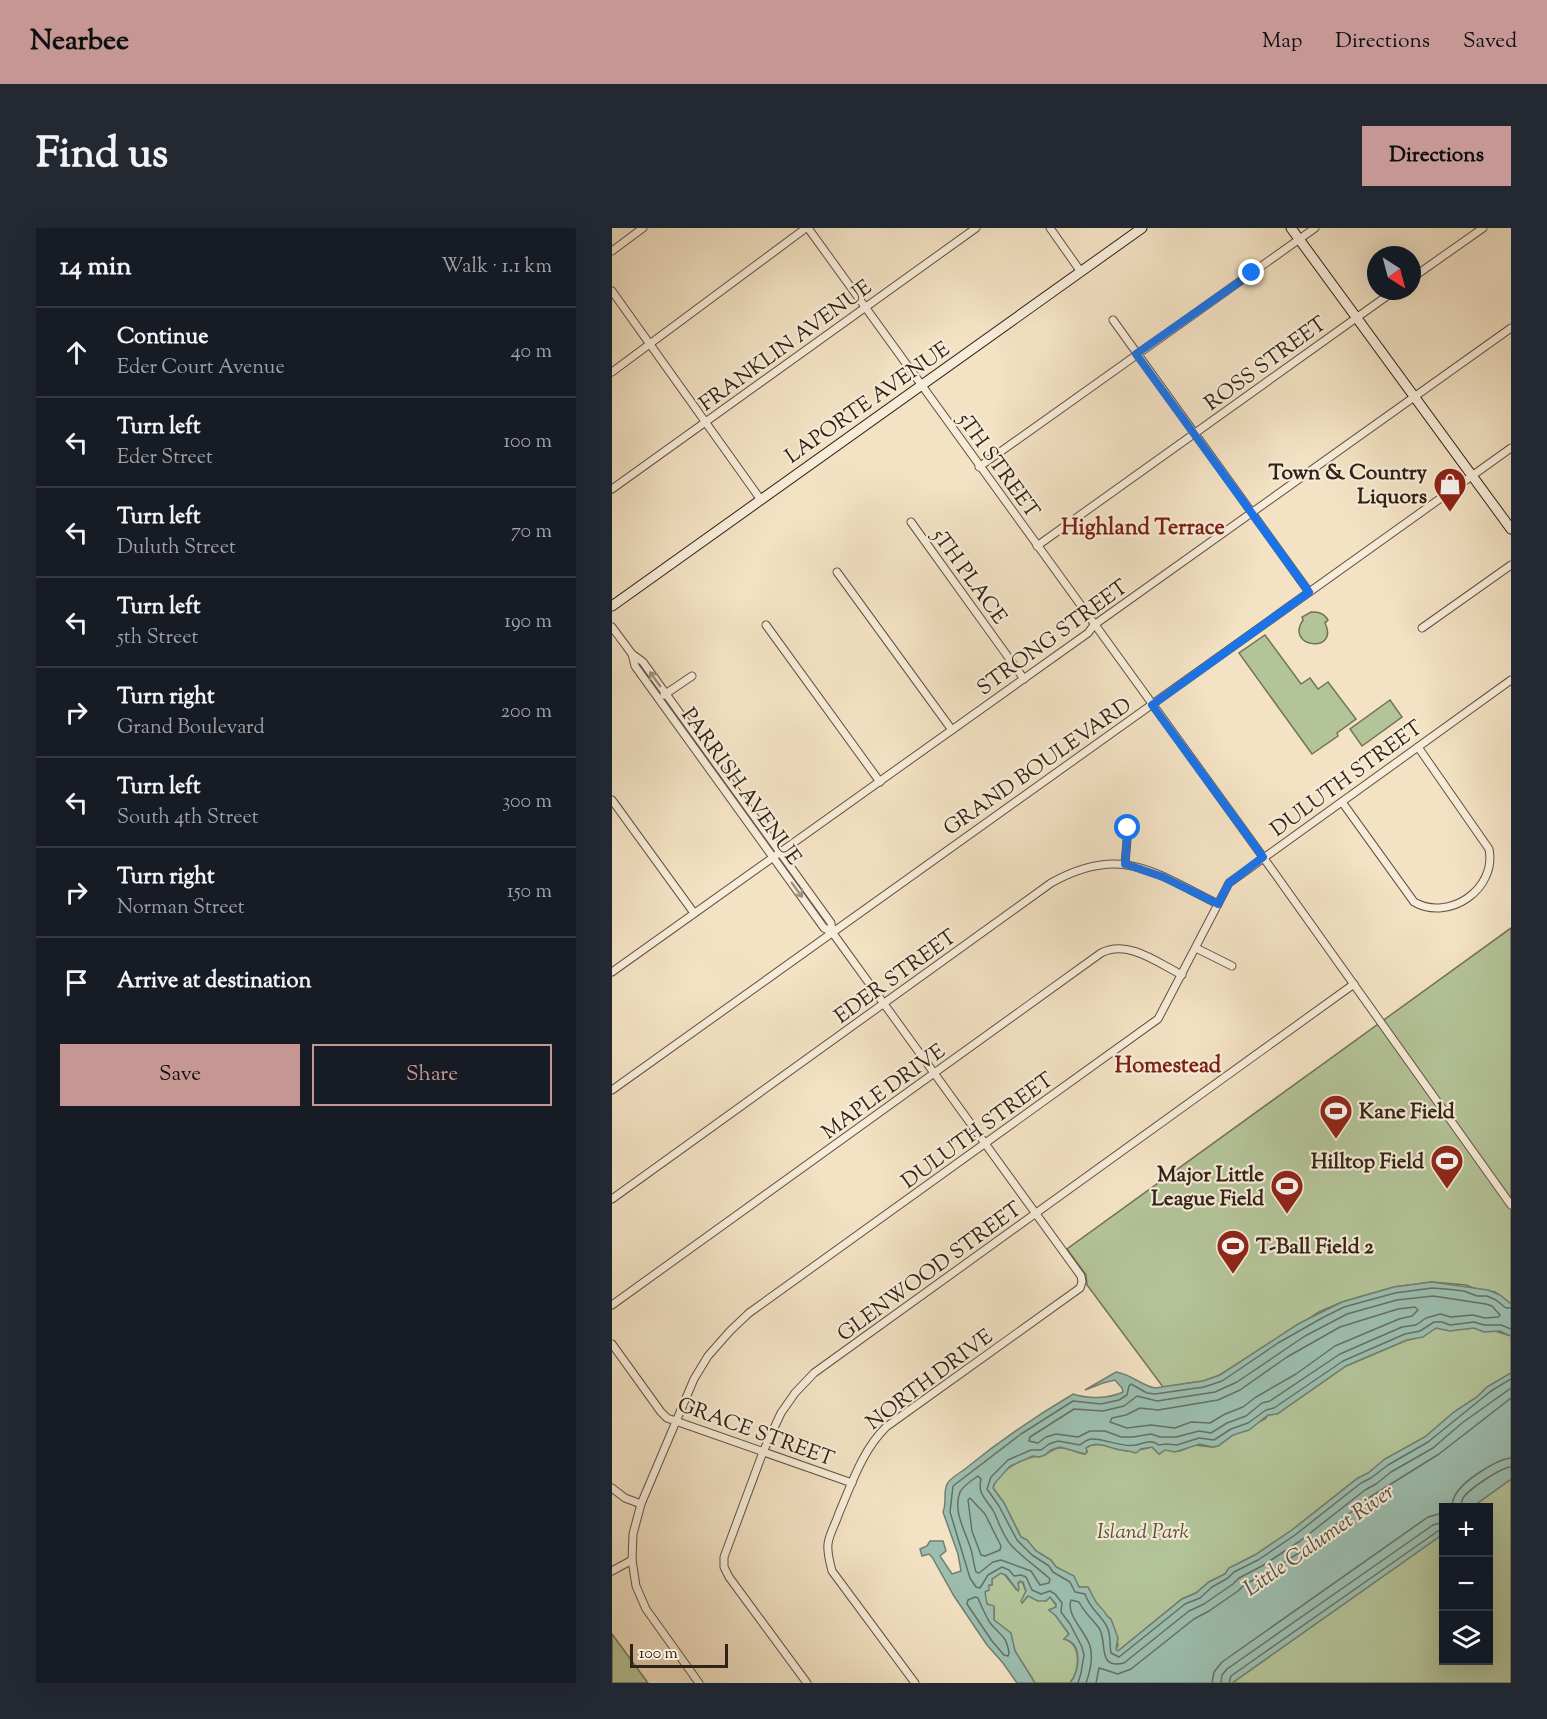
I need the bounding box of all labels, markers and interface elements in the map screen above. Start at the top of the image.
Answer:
text: Nearbee [30,22,129,62]
text: Map [1262,27,1302,57]
text: Directions [1335,27,1430,57]
text: Saved [1463,27,1517,57]
text: Find us [36,126,168,186]
button: Directions [1362,126,1511,186]
north arrow [1367,246,1421,300]
text: 14 min [60,249,132,286]
text: Walk · 1.1 km [441,253,552,282]
route end [1238,259,1264,285]
street label: FRANKLIN AVENUE [694,274,879,420]
street label: ROSS STREET [1199,310,1334,419]
text: Continue [117,322,208,354]
street label: LAPORTE AVENUE [780,335,957,472]
icon: ahead [60,336,93,369]
text: 40 m [511,338,552,367]
text: Eder Court Avenue [117,354,285,383]
street label: 5TH STREET [948,407,1046,525]
text: Turn left [117,412,200,444]
icon: left [60,426,93,459]
text: 100 m [503,428,552,457]
text: Eder Street [117,444,213,473]
place label: Town & Country Liquors [1269,459,1428,513]
shop icon: Town & Country Liquors [1432,466,1468,513]
text: Turn left [117,502,200,534]
district label: Highland Terrace [1061,513,1225,545]
icon: left [60,516,93,549]
text: 70 m [511,518,552,547]
street label: 5TH PLACE [923,523,1013,631]
text: Duluth Street [117,534,236,563]
street label: STRONG STREET [971,573,1135,704]
text: Turn left [117,592,200,624]
icon: left [60,606,93,639]
text: 190 m [504,608,552,637]
text: 5th Street [117,624,198,653]
one-way arrow [649,671,661,687]
text: Turn right [117,682,214,714]
street label: GRAND BOULEVARD [938,691,1138,844]
icon: right [60,696,93,729]
text: 200 m [501,698,552,727]
street label: PARRISH AVENUE [673,702,808,872]
text: Grand Boulevard [117,714,265,743]
street label: DULUTH STREET [1265,714,1429,845]
text: Turn left [117,772,200,804]
icon: left [60,786,93,819]
text: 300 m [502,788,552,817]
text: South 4th Street [117,804,259,833]
route start [1114,814,1140,840]
text: Turn right [117,862,214,894]
icon: right [60,876,93,909]
text: 150 m [507,878,552,907]
one-way arrow [791,882,803,898]
text: Norman Street [117,894,245,923]
street label: EDER STREET [829,923,963,1032]
icon: arrive [60,966,93,999]
text: Arrive at destination [117,966,312,998]
street label: MAPLE DRIVE [816,1037,952,1148]
button: Save [60,1044,300,1106]
button: Share [312,1044,552,1106]
district label: Homestead [1115,1051,1222,1083]
street label: DULUTH STREET [896,1066,1060,1197]
sports icon: Kane Field [1318,1093,1354,1140]
place label: Kane Field [1359,1098,1455,1128]
sports icon: Hilltop Field [1429,1143,1465,1190]
place label: Hilltop Field [1311,1148,1424,1178]
place label: Major Little League Field [1151,1161,1264,1215]
sports icon: Major Little League Field [1269,1168,1305,1215]
street label: GLENWOOD STREET [832,1195,1029,1350]
sports icon: T-Ball Field 2 [1215,1228,1251,1275]
place label: T-Ball Field 2 [1256,1233,1374,1263]
street label: NORTH DRIVE [860,1323,1000,1438]
street label: GRACE STREET [673,1391,838,1475]
water label: Little Calumet River [1238,1477,1402,1606]
map controls [1439,1503,1493,1665]
button: + [1439,1503,1493,1557]
park label: Island Park [1097,1518,1189,1548]
button: − [1439,1557,1493,1611]
button: layers [1439,1611,1493,1665]
scale bar [630,1641,728,1668]
text: 100 m [639,1643,678,1666]

